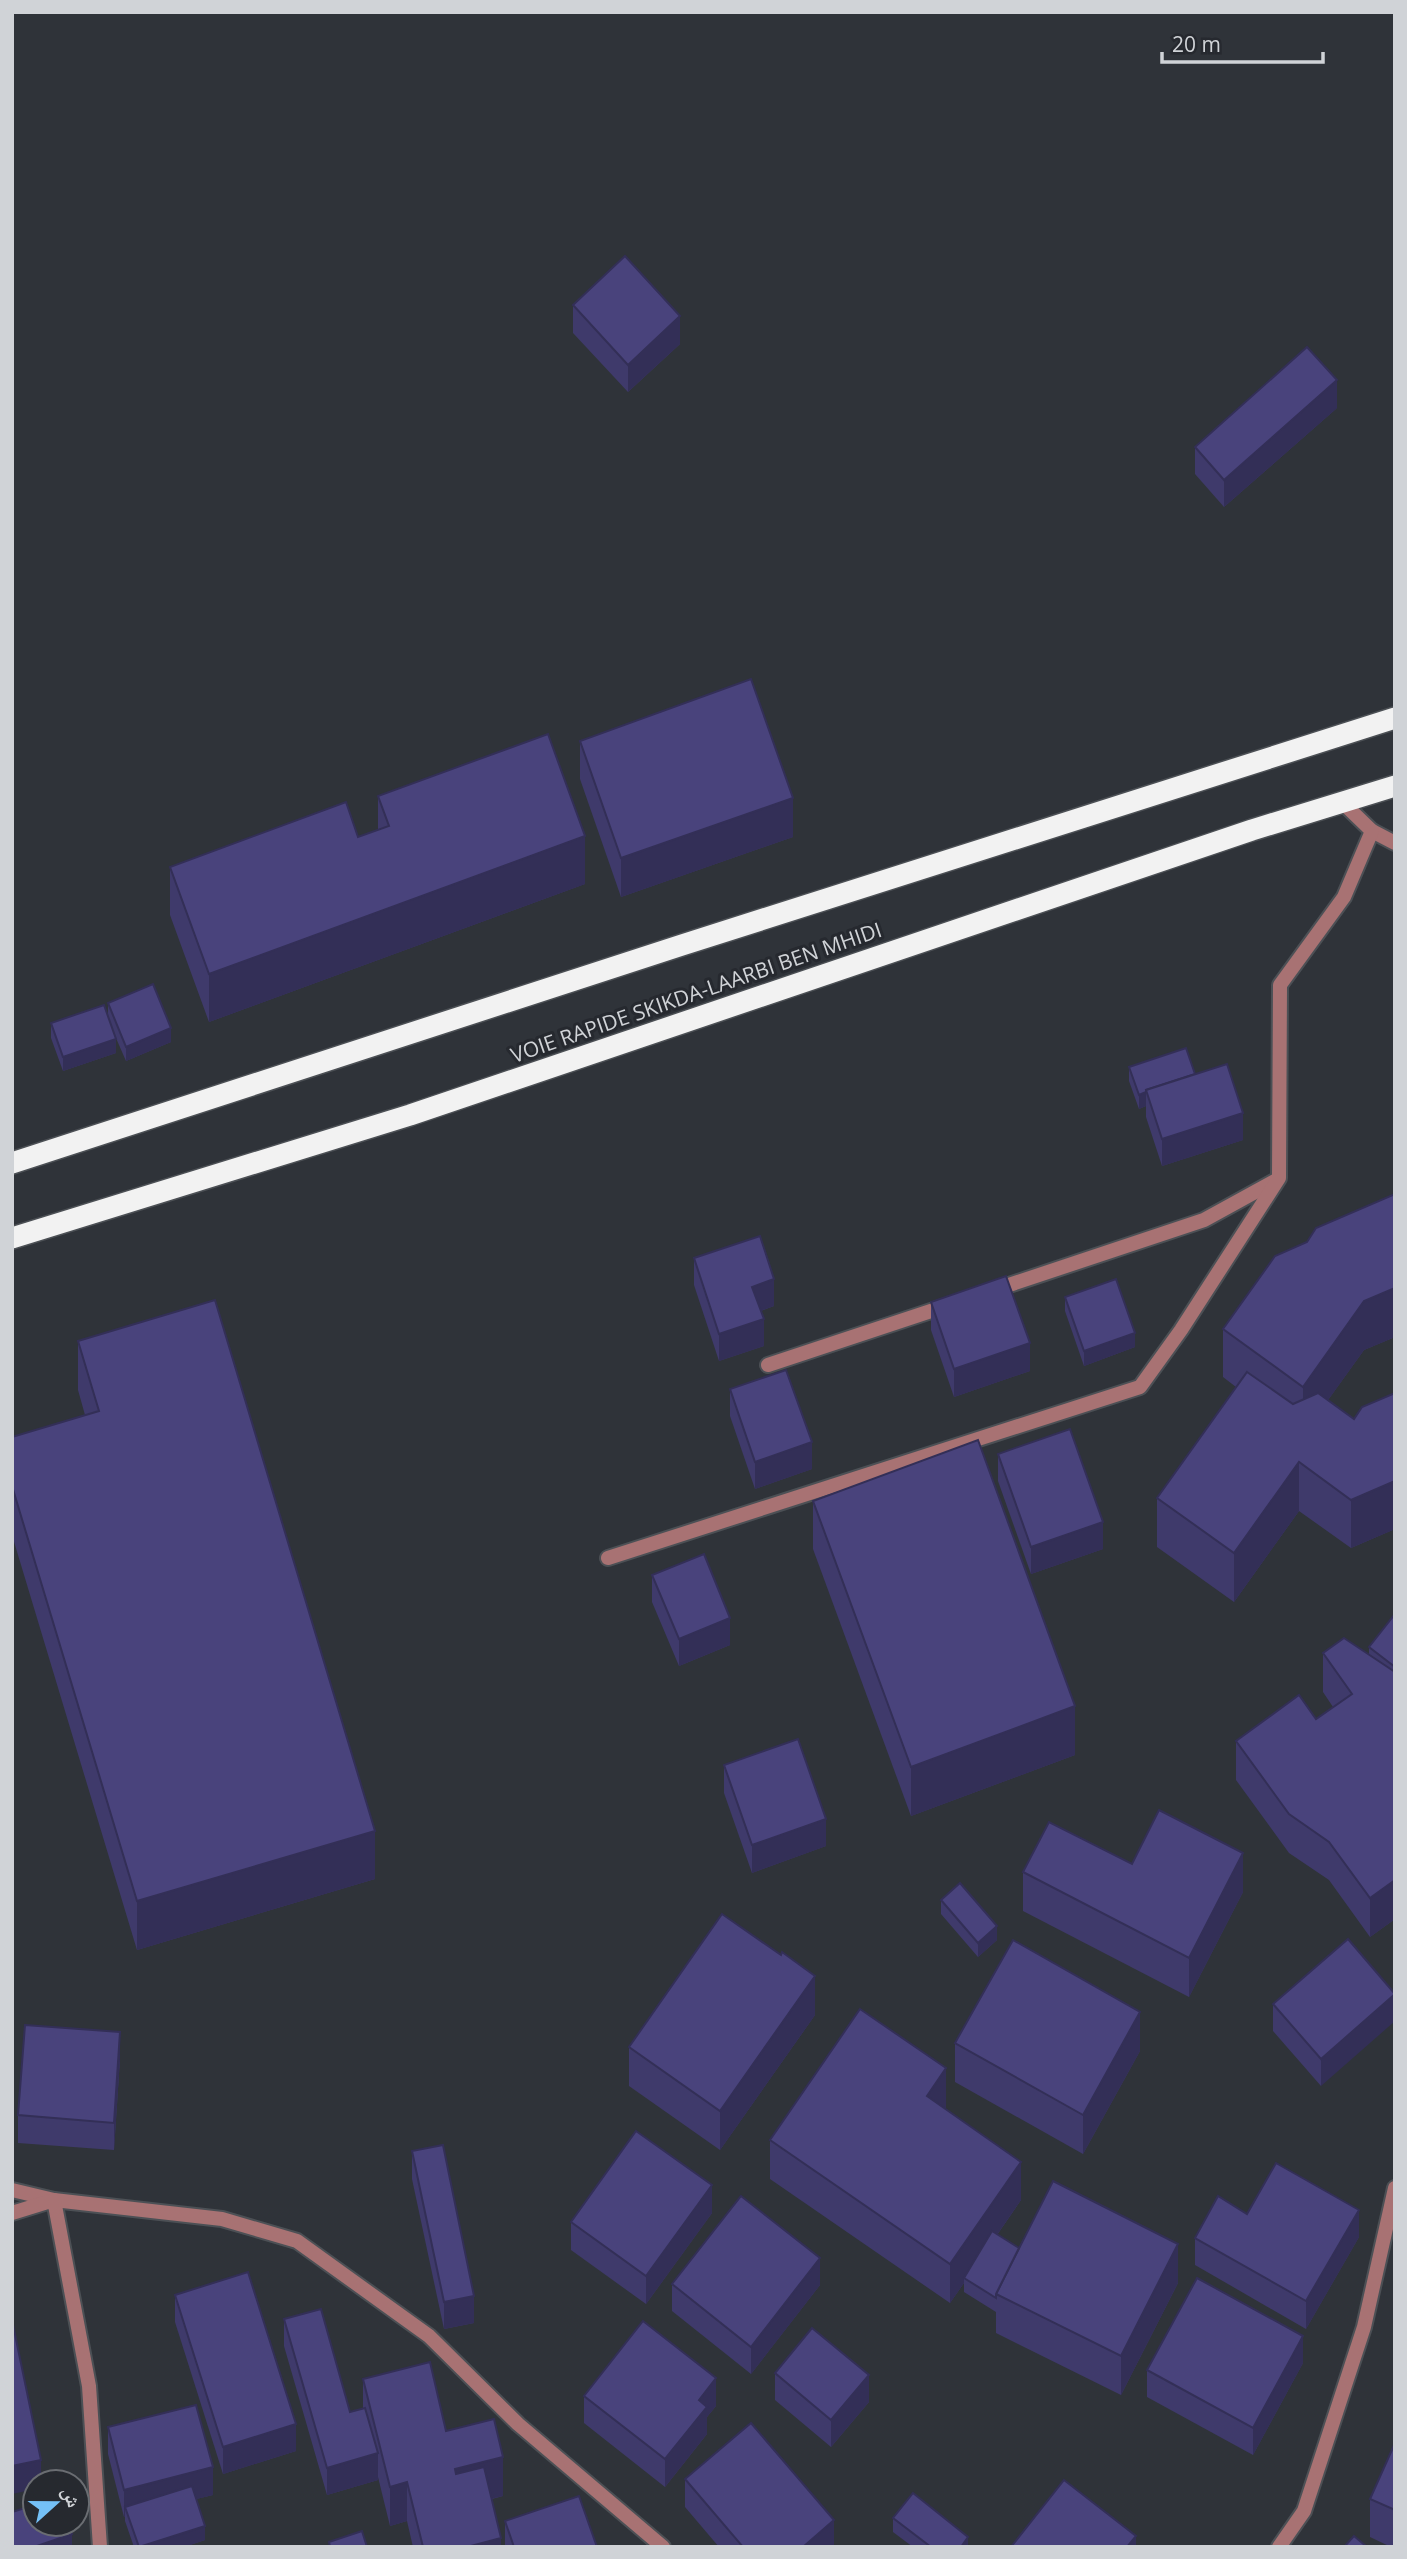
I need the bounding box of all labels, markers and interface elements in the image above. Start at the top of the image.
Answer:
scale bar [1162,21,1323,65]
text: 20 m [1172,30,1221,58]
street label: VOIE RAPIDE SKIKDA-LAARBI BEN MHIDI [507,915,885,1069]
north arrow [21,2468,91,2538]
text: ش [56,2483,88,2511]

